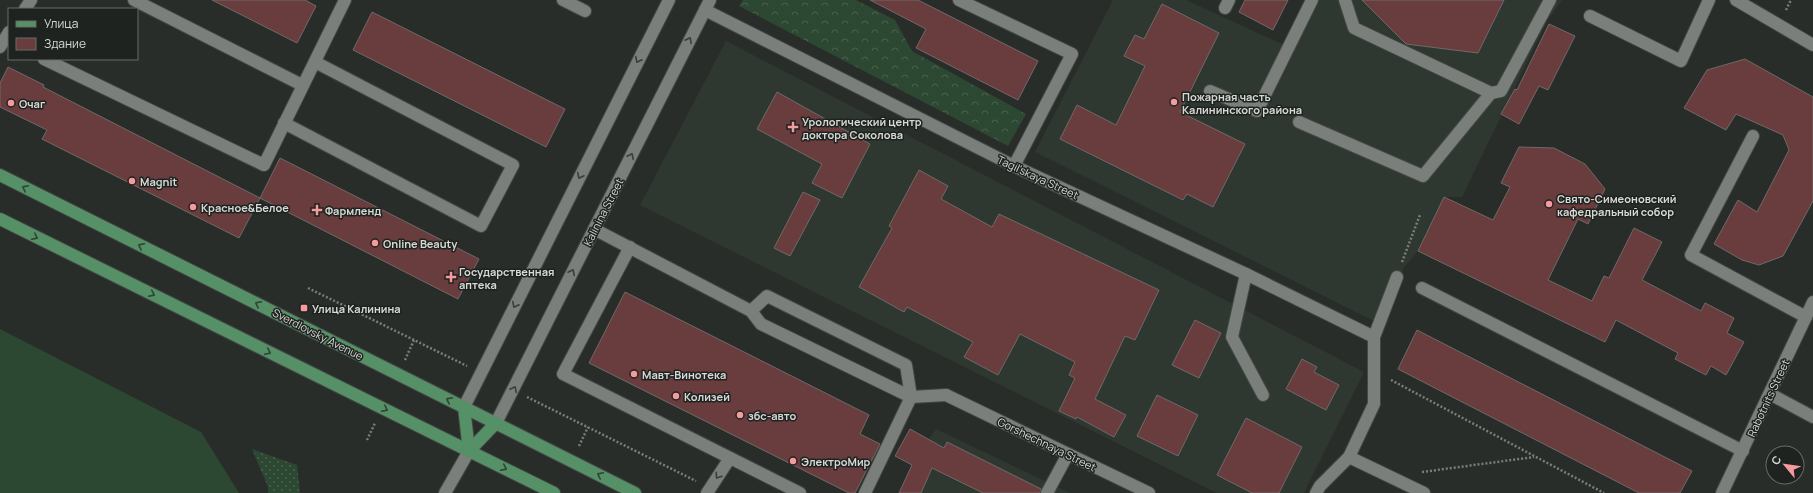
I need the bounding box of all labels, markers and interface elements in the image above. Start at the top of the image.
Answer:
legend [8,8,138,60]
text: Улица [44,15,78,32]
text: Здание [44,35,86,52]
one-way arrow [685,37,692,44]
one-way arrow [636,56,643,63]
place label: Пожарная часть Калининского района [1182,89,1302,117]
place label: Очаг [19,96,45,111]
marker: Пожарная часть Калининского района [1169,97,1179,107]
marker: Очаг [6,98,16,108]
place label: Урологический центр доктора Соколова [802,114,922,142]
marker: Урологический центр доктора Соколова [787,121,799,133]
street label: Tagil'skaya Street [995,152,1081,202]
one-way arrow [626,153,634,161]
one-way arrow [577,172,585,179]
place label: Magnit [140,174,177,189]
marker: Magnit [127,176,137,186]
street label: Kalinina Street [580,176,626,248]
one-way arrow [22,185,29,193]
place label: Свято-Симеоновский кафедральный собор [1557,191,1676,219]
marker: Свято-Симеоновский кафедральный собор [1544,199,1554,209]
place label: Красное&Белое [201,200,289,215]
marker: Красное&Белое [188,202,198,212]
place label: Фармленд [325,203,381,218]
marker: Фармленд [312,205,322,215]
one-way arrow [31,232,38,239]
place label: Online Beauty [383,236,458,251]
marker: Online Beauty [370,238,380,248]
one-way arrow [138,243,146,251]
place label: Государственная аптека [459,264,554,292]
one-way arrow [568,269,575,277]
marker: Государственная аптека [446,272,456,282]
one-way arrow [147,289,155,297]
one-way arrow [512,300,520,308]
one-way arrow [254,301,262,309]
place label: Улица Калинина [312,301,401,316]
marker: Улица Калинина [299,303,309,313]
street label: Sverdlovsky Avenue [270,305,366,364]
one-way arrow [264,347,271,355]
street label: Rabotnits Street [1743,357,1793,439]
place label: Мавт-Винотека [642,367,726,382]
marker: Мавт-Винотека [629,369,639,379]
one-way arrow [509,385,517,393]
place label: Колизей [684,389,730,404]
marker: Колизей [671,391,681,401]
one-way arrow [446,397,453,405]
one-way arrow [380,404,388,412]
place label: збс-авто [748,408,796,423]
marker: збс-авто [735,410,745,420]
street label: Gorshechnaya Street [995,414,1099,474]
north arrow [1765,445,1805,485]
text: С [1767,453,1784,467]
place label: ЭлектроМир [801,454,871,469]
marker: ЭлектроМир [788,456,798,466]
one-way arrow [499,463,507,471]
one-way arrow [716,471,723,478]
one-way arrow [597,473,604,480]

